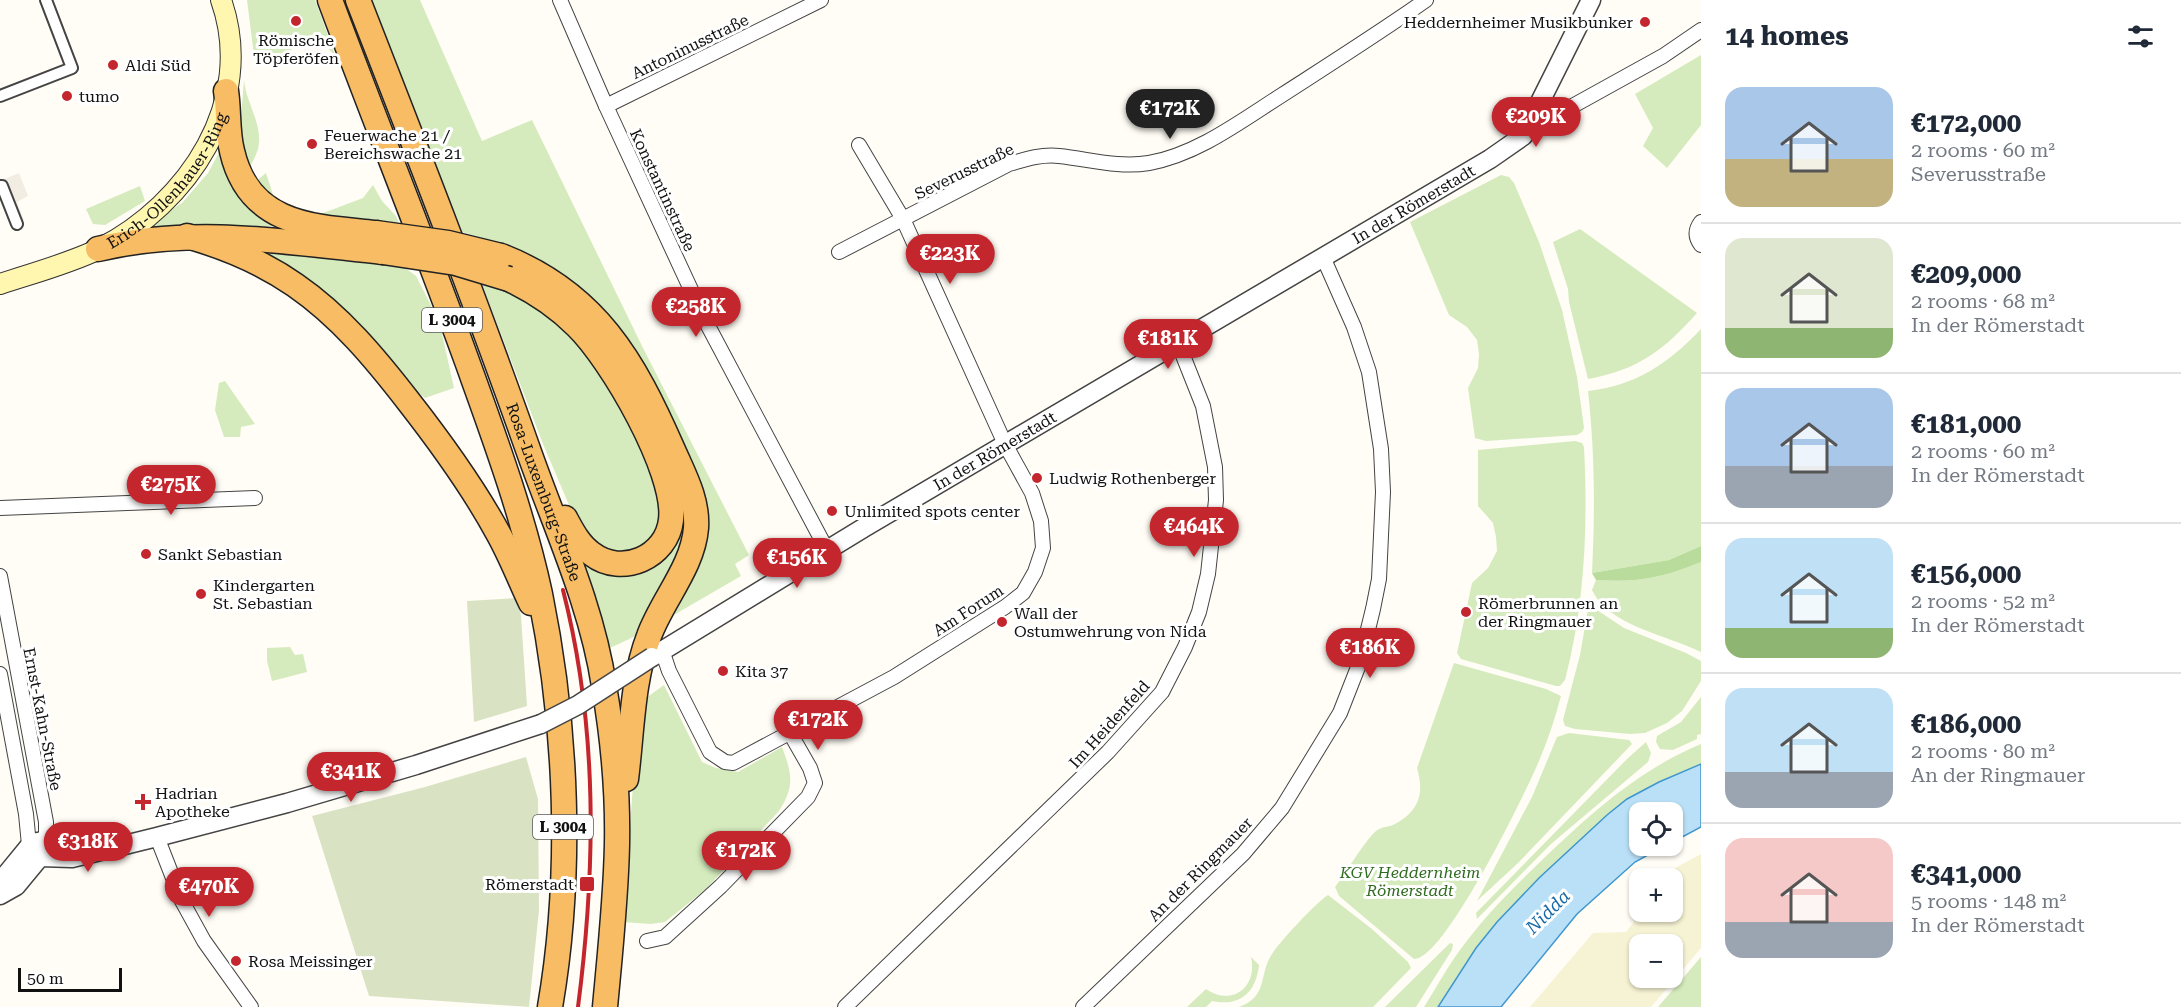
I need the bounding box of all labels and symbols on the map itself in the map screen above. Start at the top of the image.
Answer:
street label: Antoninusstraße [629,10,752,83]
place label: Heddernheimer Musikbunker [1404,13,1633,32]
marker: Römische Töpferöfen [289,14,303,28]
marker: Heddernheimer Musikbunker [1638,15,1652,29]
place label: Römische Töpferöfen [253,31,339,68]
place label: Aldi Süd [125,56,191,75]
marker: Aldi Süd [106,58,120,72]
place label: tumo [79,87,120,106]
marker: tumo [60,89,74,103]
pin: €172K [1128,89,1212,140]
pin: €209K [1494,97,1578,148]
street label: Erich-Ollenhauer-Ring [104,109,231,253]
place label: Feuerwache 21 / Bereichswache 21 [324,126,462,163]
street label: Konstantinstraße [626,126,699,255]
marker: Feuerwache 21 / Bereichswache 21 [305,137,319,151]
street label: Severusstraße [911,139,1017,204]
street label: In der Römerstadt [1349,161,1478,248]
pin: €223K [908,234,992,285]
pin: €258K [654,287,738,338]
road number: L 3004 [422,308,482,332]
pin: €181K [1126,319,1210,370]
street label: Rosa-Luxemburg-Straße [502,400,585,584]
street label: In der Römerstadt [930,408,1060,495]
pin: €275K [129,465,213,516]
place label: Ludwig Rothenberger [1049,469,1216,488]
marker: Ludwig Rothenberger [1030,471,1044,485]
place label: Unlimited spots center [844,502,1020,521]
marker: Unlimited spots center [825,504,839,518]
pin: €464K [1152,507,1236,558]
pin: €156K [755,538,839,589]
place label: Sankt Sebastian [158,545,282,564]
marker: Sankt Sebastian [139,547,153,561]
place label: Kindergarten St. Sebastian [213,576,315,613]
street label: Am Forum [930,581,1007,640]
marker: Kindergarten St. Sebastian [194,587,208,601]
place label: Römerbrunnen an der Ringmauer [1478,594,1618,631]
place label: Wall der Ostumwehrung von Nida [1014,604,1207,641]
marker: Römerbrunnen an der Ringmauer [1459,605,1473,619]
marker: Wall der Ostumwehrung von Nida [995,615,1009,629]
pin: €186K [1328,628,1412,679]
street label: Ernst-Kahn-Straße [19,646,66,792]
place label: Kita 37 [735,662,788,681]
marker: Kita 37 [716,664,730,678]
street label: Im Heidenfeld [1065,677,1154,772]
pin: €172K [776,700,860,751]
pin: €341K [309,752,393,803]
place label: Hadrian Apotheke [155,784,230,821]
marker: Hadrian Apotheke [136,795,150,809]
street label: An der Ringmauer [1144,813,1257,925]
road number: L 3004 [533,815,593,839]
pin: €318K [46,822,130,873]
pin: €172K [704,831,788,882]
park label: KGV Heddernheim Römerstadt [1339,863,1480,900]
pin: €470K [167,867,251,918]
place label: Römerstadt [485,875,574,894]
marker: Römerstadt [578,875,596,893]
water label: Nidda [1521,885,1574,939]
place label: Rosa Meissinger [248,952,373,971]
marker: Rosa Meissinger [229,954,243,968]
scale bar [18,965,122,992]

